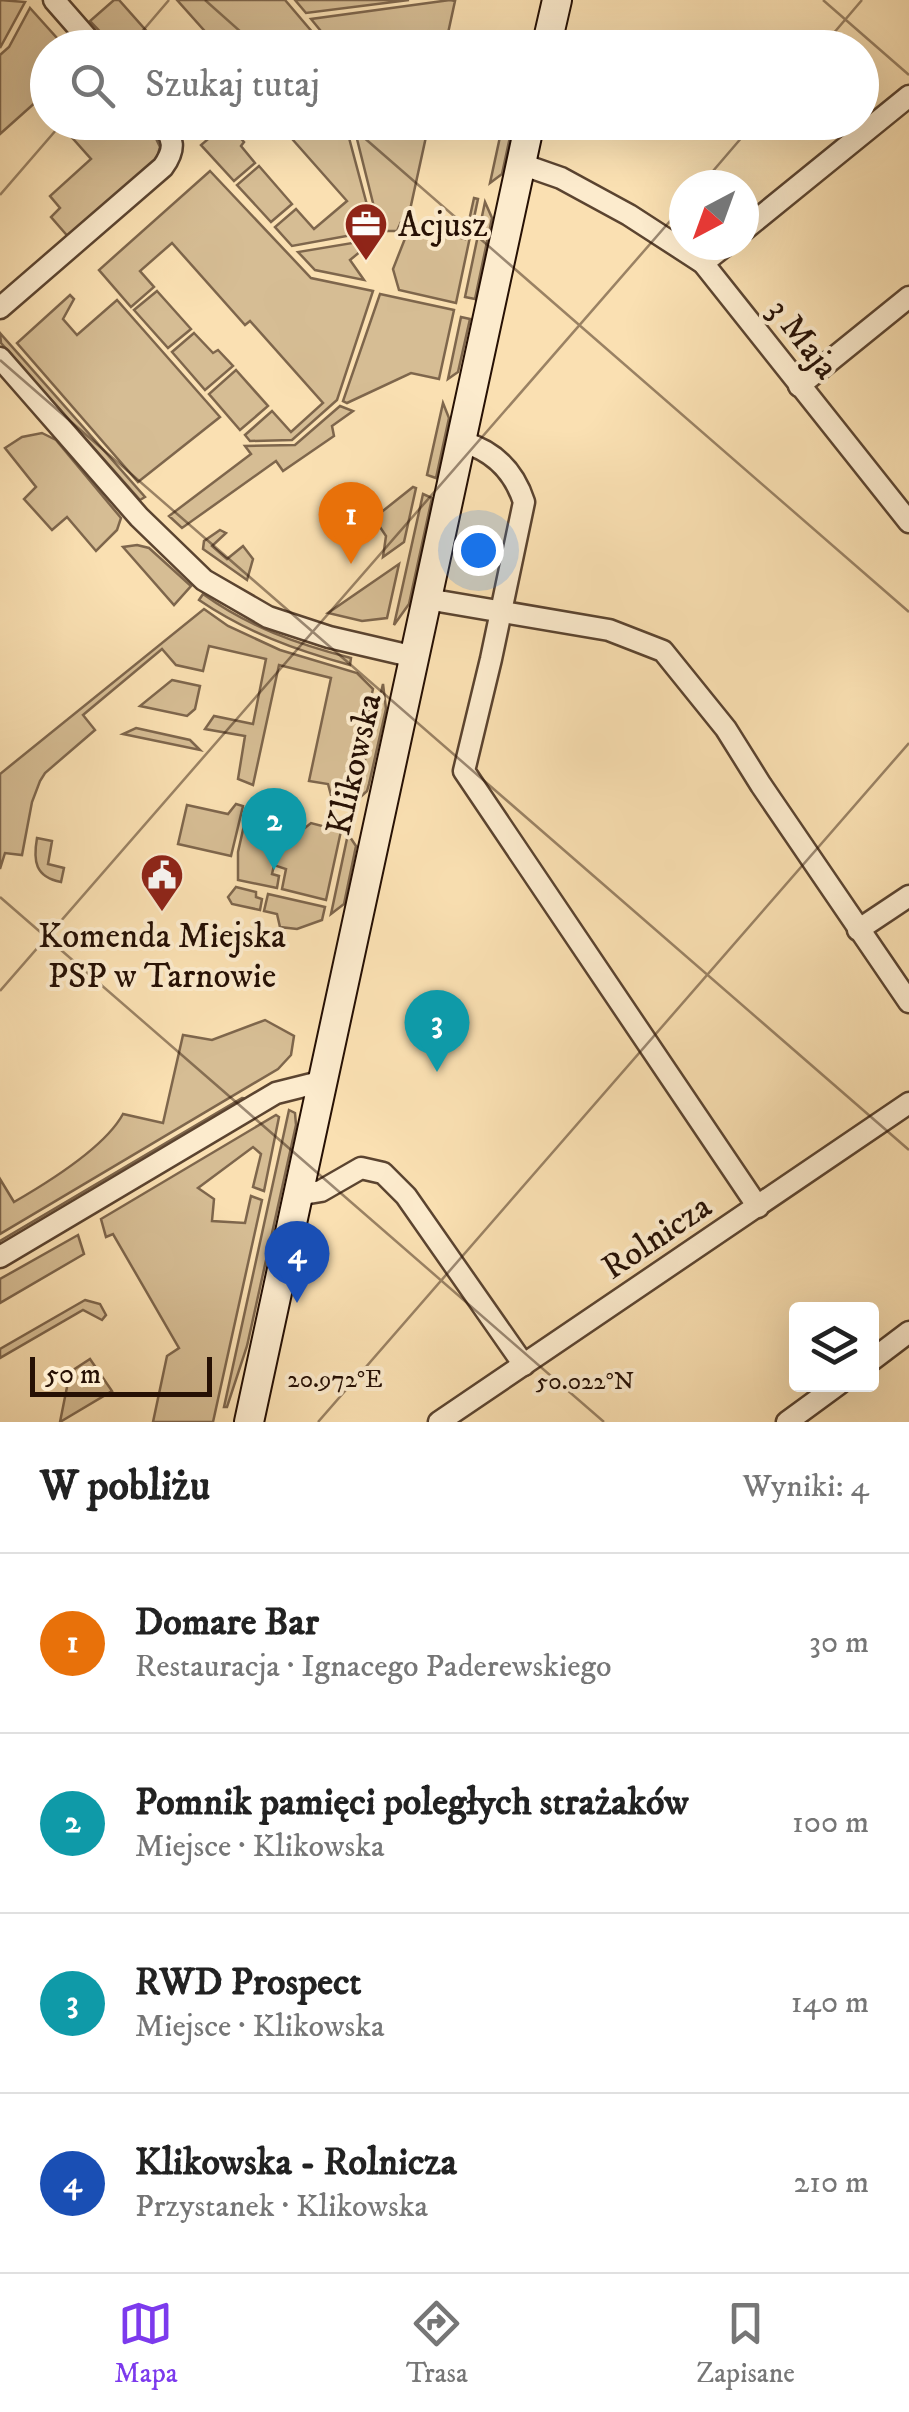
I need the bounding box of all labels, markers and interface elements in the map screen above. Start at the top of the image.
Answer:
search box [30,30,879,140]
icon: search [65,58,120,113]
text: Szukaj tutaj [145,61,320,109]
north arrow [669,170,759,260]
office icon: Acjusz [343,201,389,262]
place label: Acjusz [398,204,488,248]
street label: 3 Maja [757,290,848,389]
pin: 1 [318,482,384,564]
your location [453,525,504,576]
street label: Klikowska [317,689,393,840]
pin: 2 [242,788,306,870]
public building icon: Komenda Miejska PSP w Tarnowie [139,852,185,913]
place label: Komenda Miejska PSP w Tarnowie [38,915,286,999]
pin: 3 [404,990,470,1072]
street label: Rolnicza [594,1185,720,1290]
pin: 4 [264,1220,330,1303]
map controls [789,1302,879,1392]
button: layers [789,1302,879,1392]
scale bar [30,1352,212,1396]
text: 50 m [45,1357,101,1392]
text: 20.972°E [287,1364,383,1395]
text: 50.022°N [536,1366,634,1397]
text: W pobliżu [40,1461,210,1513]
text: Wyniki: 4 [743,1467,869,1507]
text: Domare Bar [135,1599,319,1647]
text: 1 [67,1623,78,1663]
text: 30 m [809,1623,869,1663]
text: Restauracja · Ignacego Paderewskiego [135,1647,612,1687]
text: Pomnik pamięci poległych strażaków [135,1779,689,1827]
text: 2 [65,1803,80,1843]
text: 100 m [792,1803,869,1843]
text: Miejsce · Klikowska [135,1827,385,1867]
text: RWD Prospect [135,1959,362,2007]
text: 3 [67,1983,78,2023]
text: 140 m [791,1983,869,2023]
text: Miejsce · Klikowska [135,2007,385,2047]
text: Klikowska - Rolnicza [135,2139,457,2187]
text: 4 [63,2163,82,2203]
text: 210 m [794,2163,869,2203]
text: Przystanek · Klikowska [135,2187,428,2227]
tab: Mapa [114,2296,178,2391]
tab: Trasa [406,2296,468,2391]
tab: Zapisane [696,2296,795,2391]

